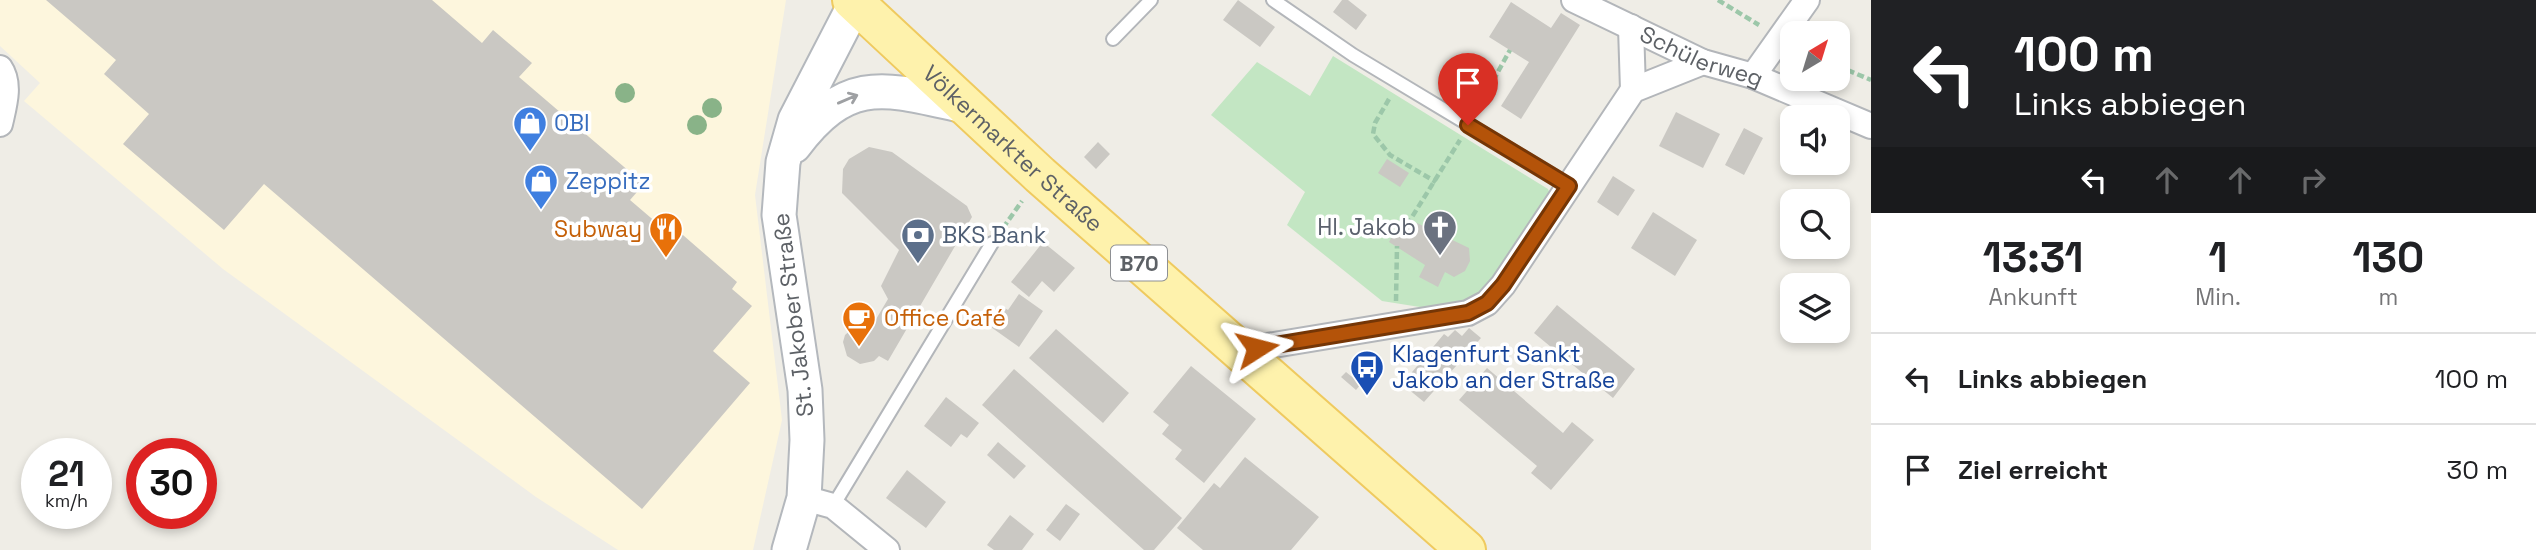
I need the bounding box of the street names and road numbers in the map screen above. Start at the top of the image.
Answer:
street label: Schülerweg [1635,19,1768,94]
street label: Völkermarkter Straße [916,58,1109,239]
street label: St. Jakober Straße [766,211,820,419]
road number: B70 [1111,246,1167,280]

